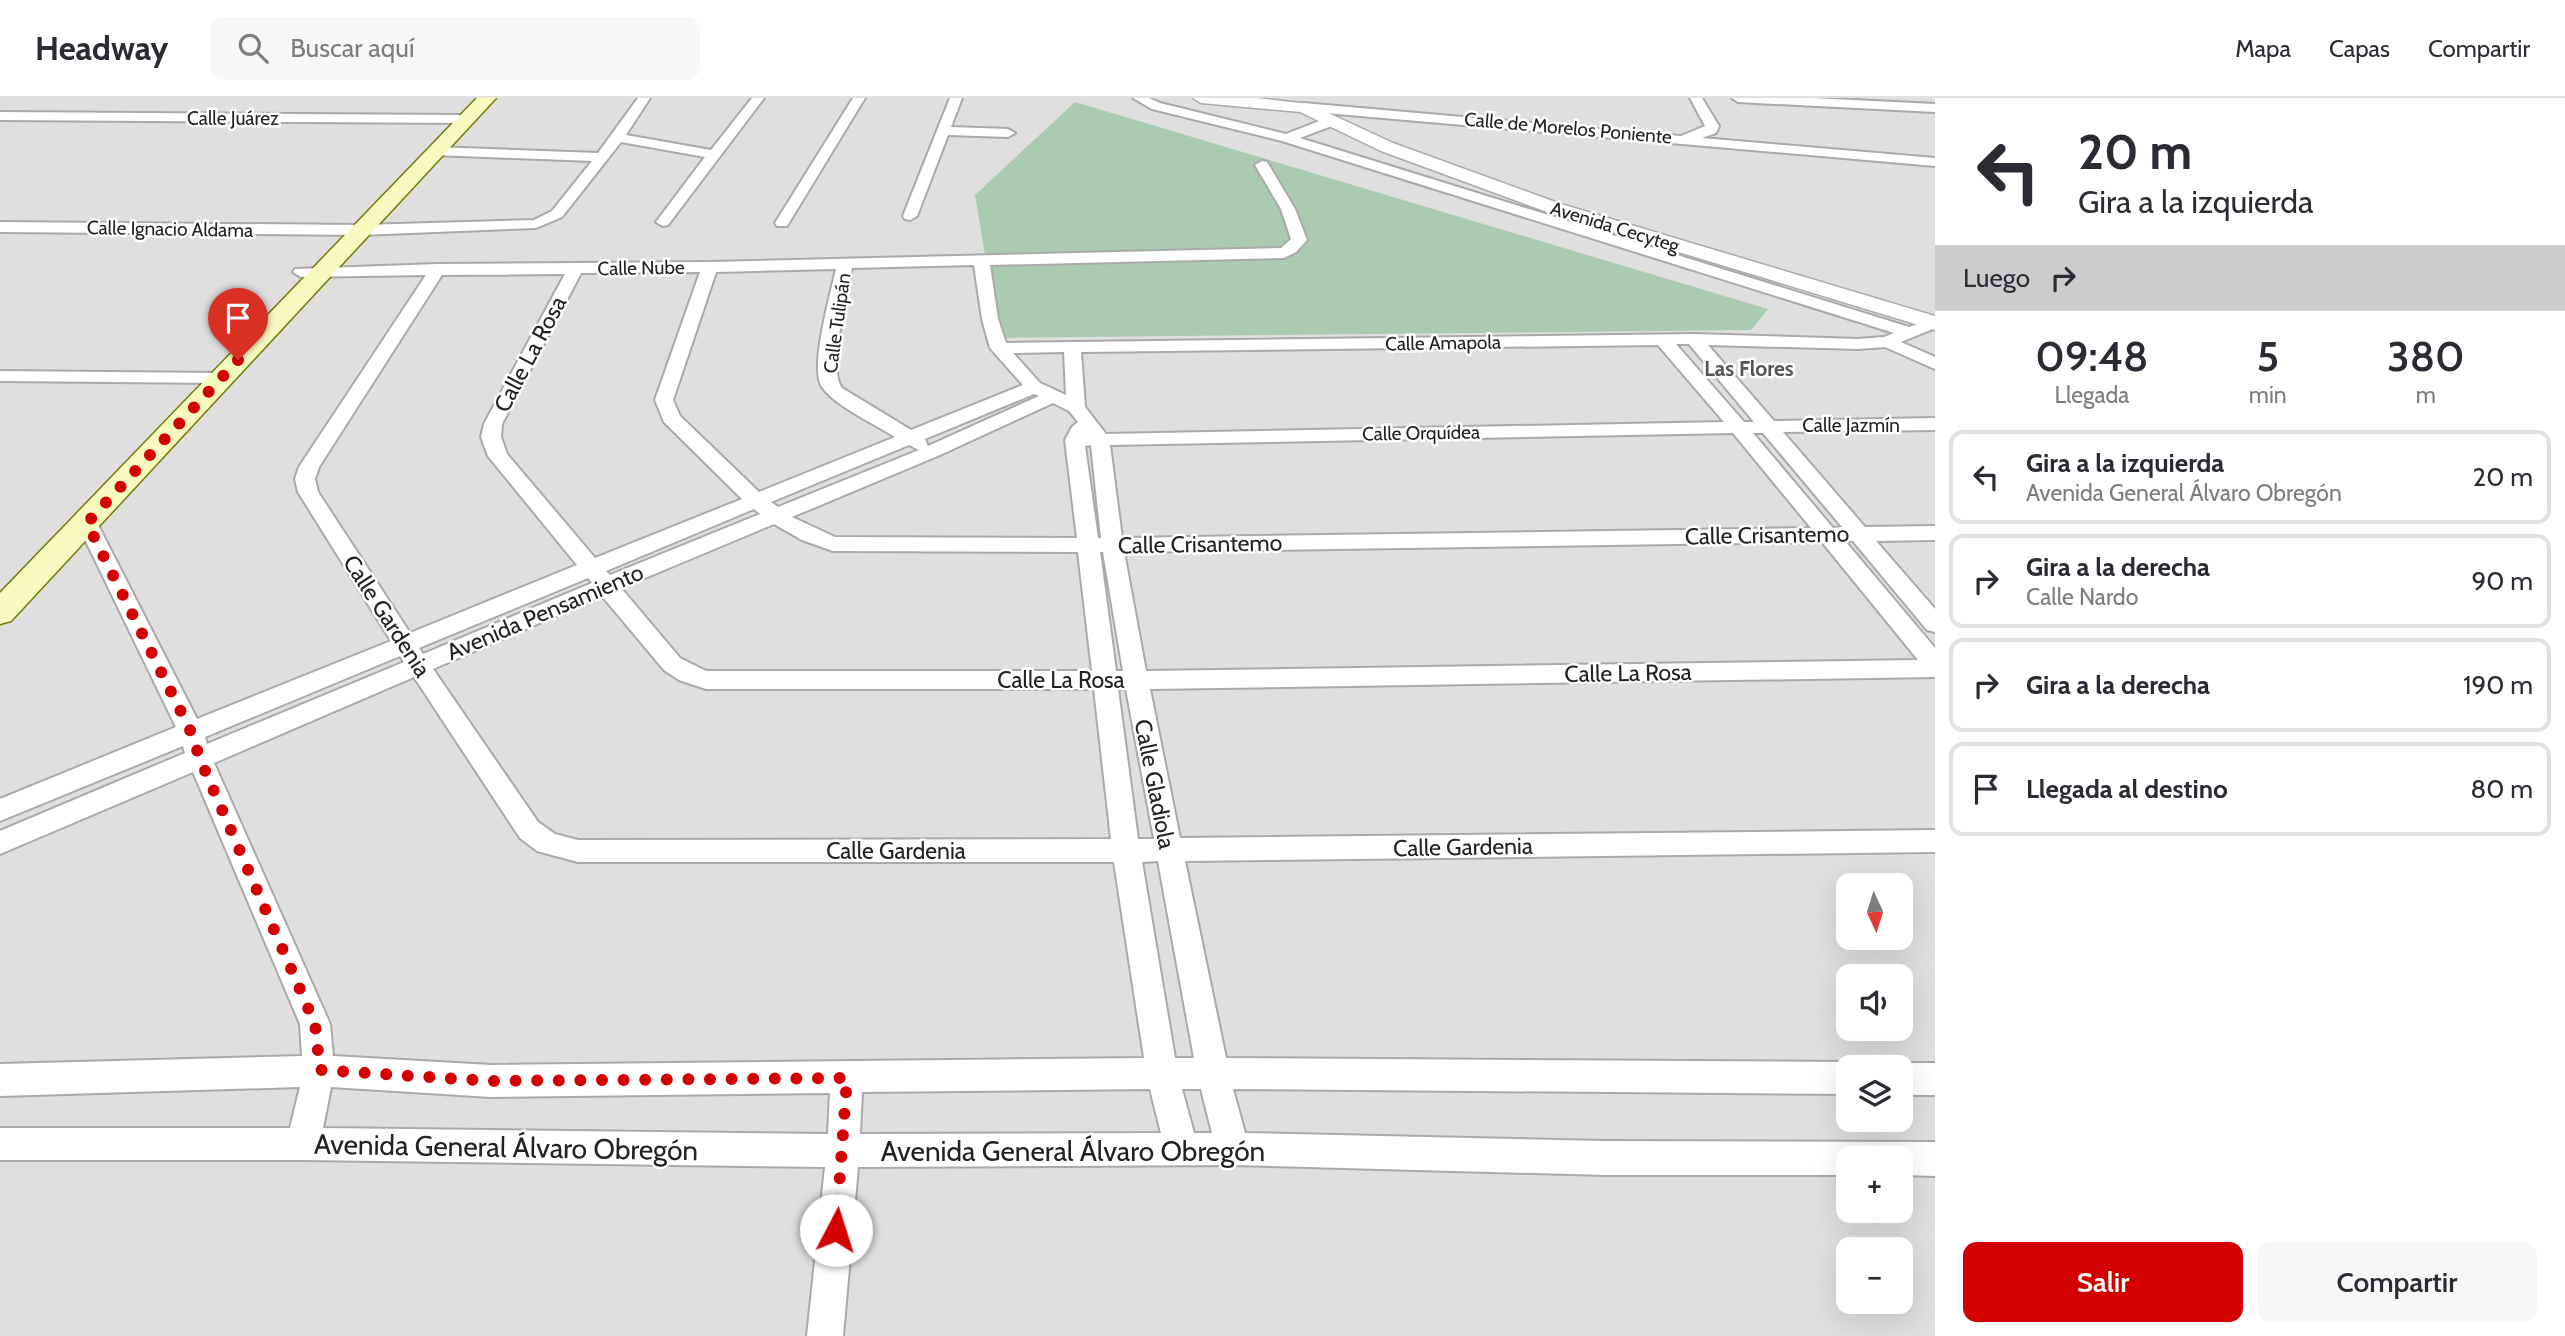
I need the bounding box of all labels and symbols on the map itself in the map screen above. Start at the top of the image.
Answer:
street label: Calle Juárez [187,107,279,130]
street label: Calle de Morelos Poniente [1463,107,1673,149]
street label: Avenida Cecyteg [1548,196,1683,258]
street label: Calle Ignacio Aldama [87,216,253,242]
street label: Calle Nube [597,256,685,280]
street label: Calle Tulipán [819,271,855,375]
pin [208,288,268,360]
street label: Calle La Rosa [488,291,572,417]
street label: Calle Amapola [1385,330,1501,356]
district label: Las Flores [1704,356,1794,381]
street label: Calle Jazmín [1802,414,1900,437]
street label: Calle Orquídea [1362,420,1480,446]
street label: Calle Crisantemo [1684,520,1850,550]
street label: Calle Crisantemo [1117,529,1283,559]
street label: Calle Gardenia [337,550,437,682]
street label: Avenida Pensamiento [442,558,648,666]
street label: Calle La Rosa [1564,658,1692,688]
street label: Calle La Rosa [997,666,1125,694]
street label: Calle Gladiola [1129,717,1181,851]
street label: Calle Gardenia [1393,832,1533,862]
street label: Calle Gardenia [826,837,966,865]
north arrow [1836,873,1913,950]
street label: Avenida General Álvaro Obregón [314,1127,698,1167]
street label: Avenida General Álvaro Obregón [881,1134,1265,1168]
position arrow [799,1193,873,1267]

